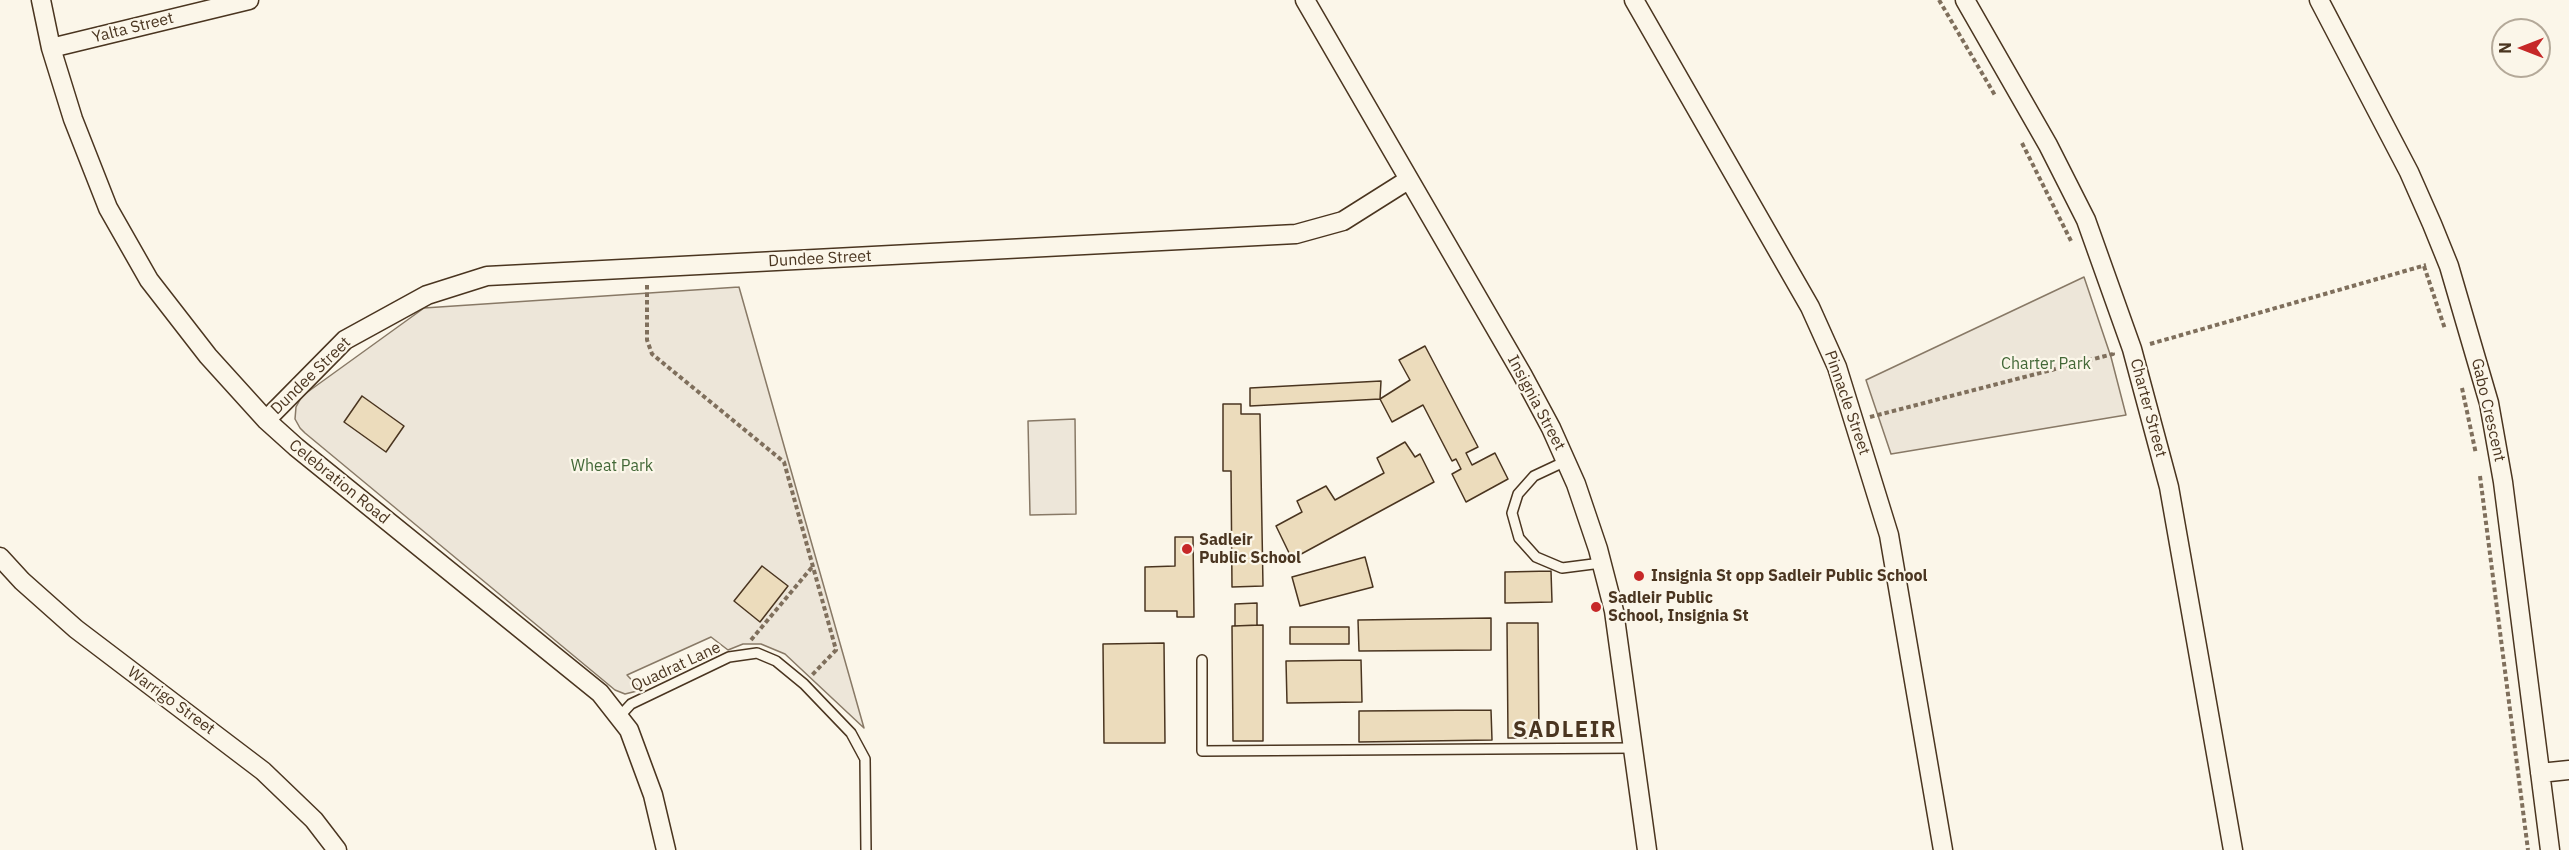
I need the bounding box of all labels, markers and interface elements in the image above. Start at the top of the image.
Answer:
street label: Yalta Street [90,9,176,47]
north arrow [2491,18,2551,78]
text: N [2495,42,2515,54]
street label: Dundee Street [768,247,872,271]
street label: Dundee Street [267,333,355,419]
street label: Pinnacle Street [1820,348,1874,458]
street label: Insignia Street [1503,352,1569,454]
park label: Charter Park [2001,354,2091,374]
street label: Gabo Crescent [2467,356,2509,464]
street label: Charter Street [2126,357,2170,459]
street label: Celebration Road [285,436,393,528]
park label: Wheat Park [571,456,653,476]
place label: Sadleir Public School [1199,530,1301,568]
marker: Sadleir Public School [1180,542,1194,556]
place label: Insignia St opp Sadleir Public School [1651,566,1927,586]
marker: Insignia St opp Sadleir Public School [1632,569,1646,583]
place label: Sadleir Public School, Insignia St [1608,588,1749,626]
marker: Sadleir Public School, Insignia St [1589,600,1603,614]
street label: Quadrat Lane [628,638,724,696]
street label: Warrigo Street [124,663,218,739]
district label: SADLEIR [1513,718,1617,744]

